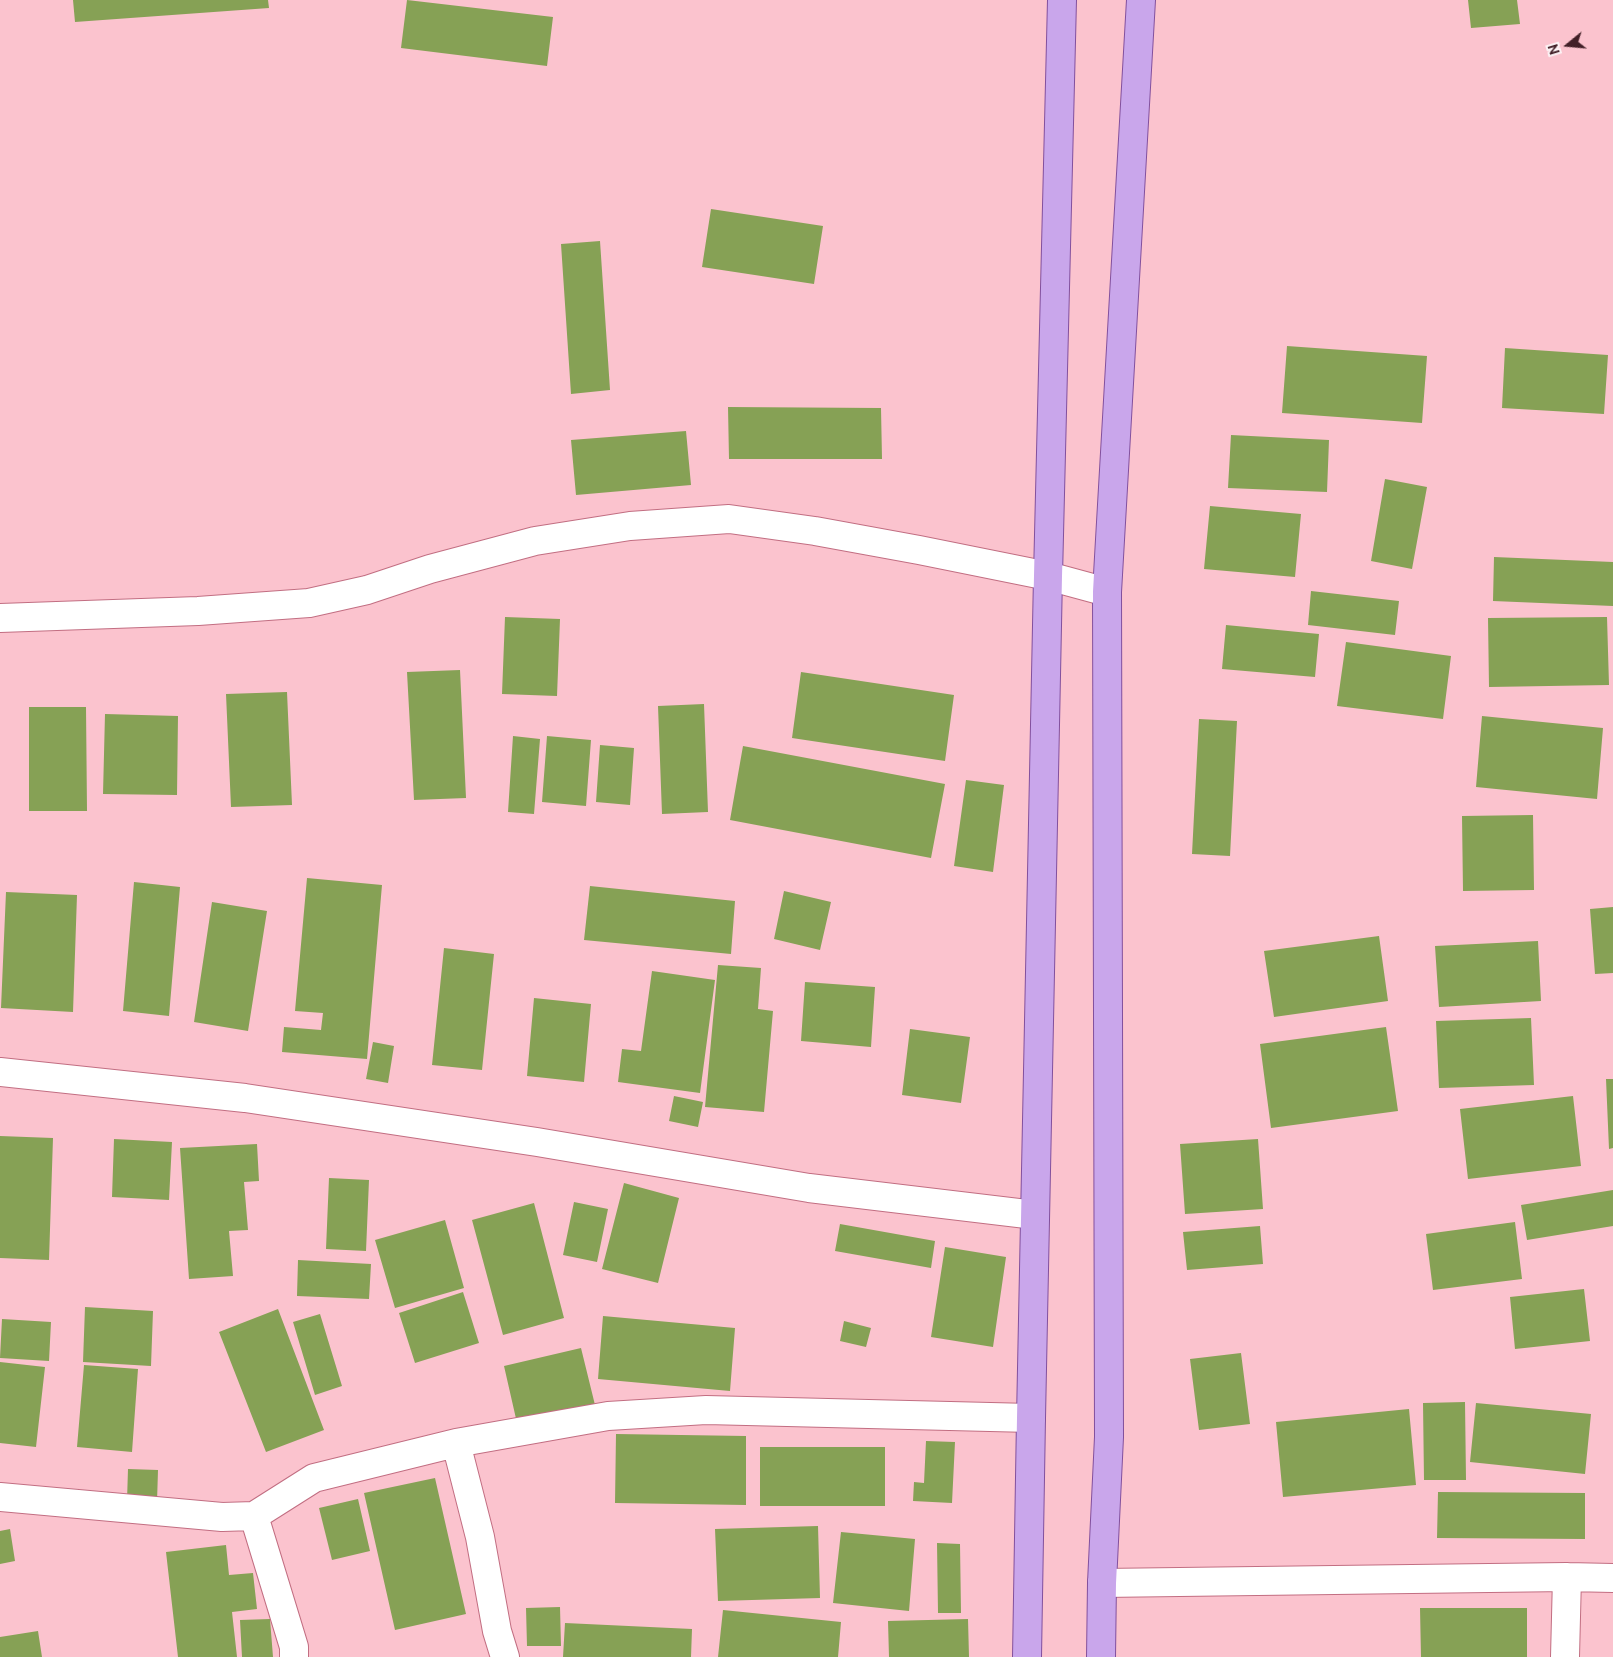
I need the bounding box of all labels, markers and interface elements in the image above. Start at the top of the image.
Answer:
north arrow [1543,20,1593,70]
text: N [1544,42,1563,57]

